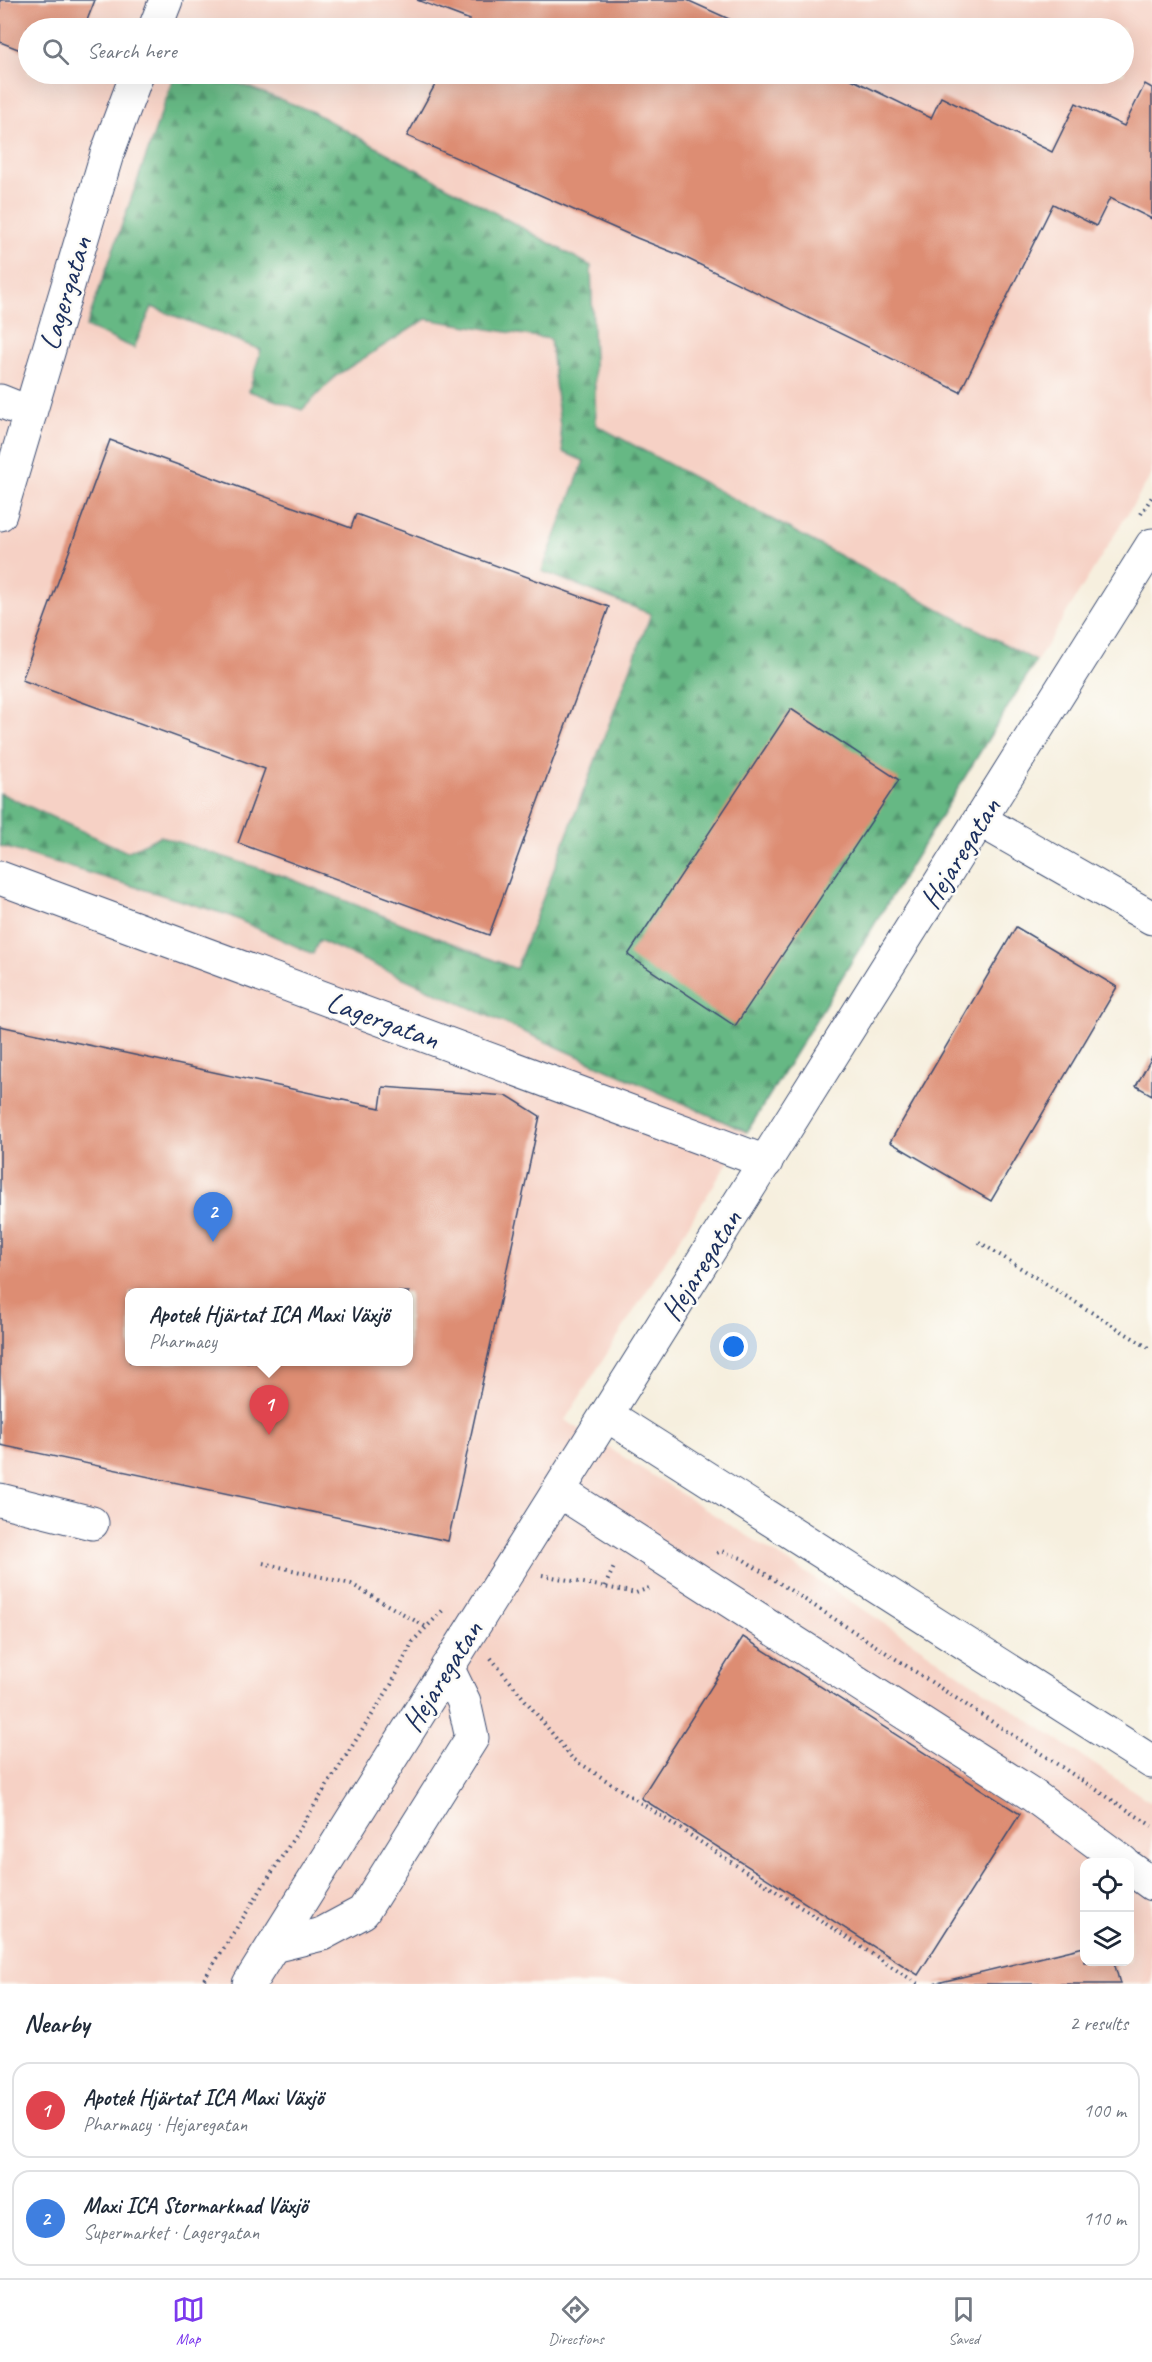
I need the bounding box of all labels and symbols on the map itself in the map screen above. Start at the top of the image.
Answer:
street label: Lagergatan [30,231,100,354]
street label: Hejaregatan [911,790,1009,916]
street label: Lagergatan [322,982,445,1058]
pin: 2 [194,1192,232,1242]
street label: Hejaregatan [652,1202,750,1328]
your location [719,1332,748,1361]
pin: 1 [250,1386,288,1435]
street label: Hejaregatan [393,1613,491,1739]

